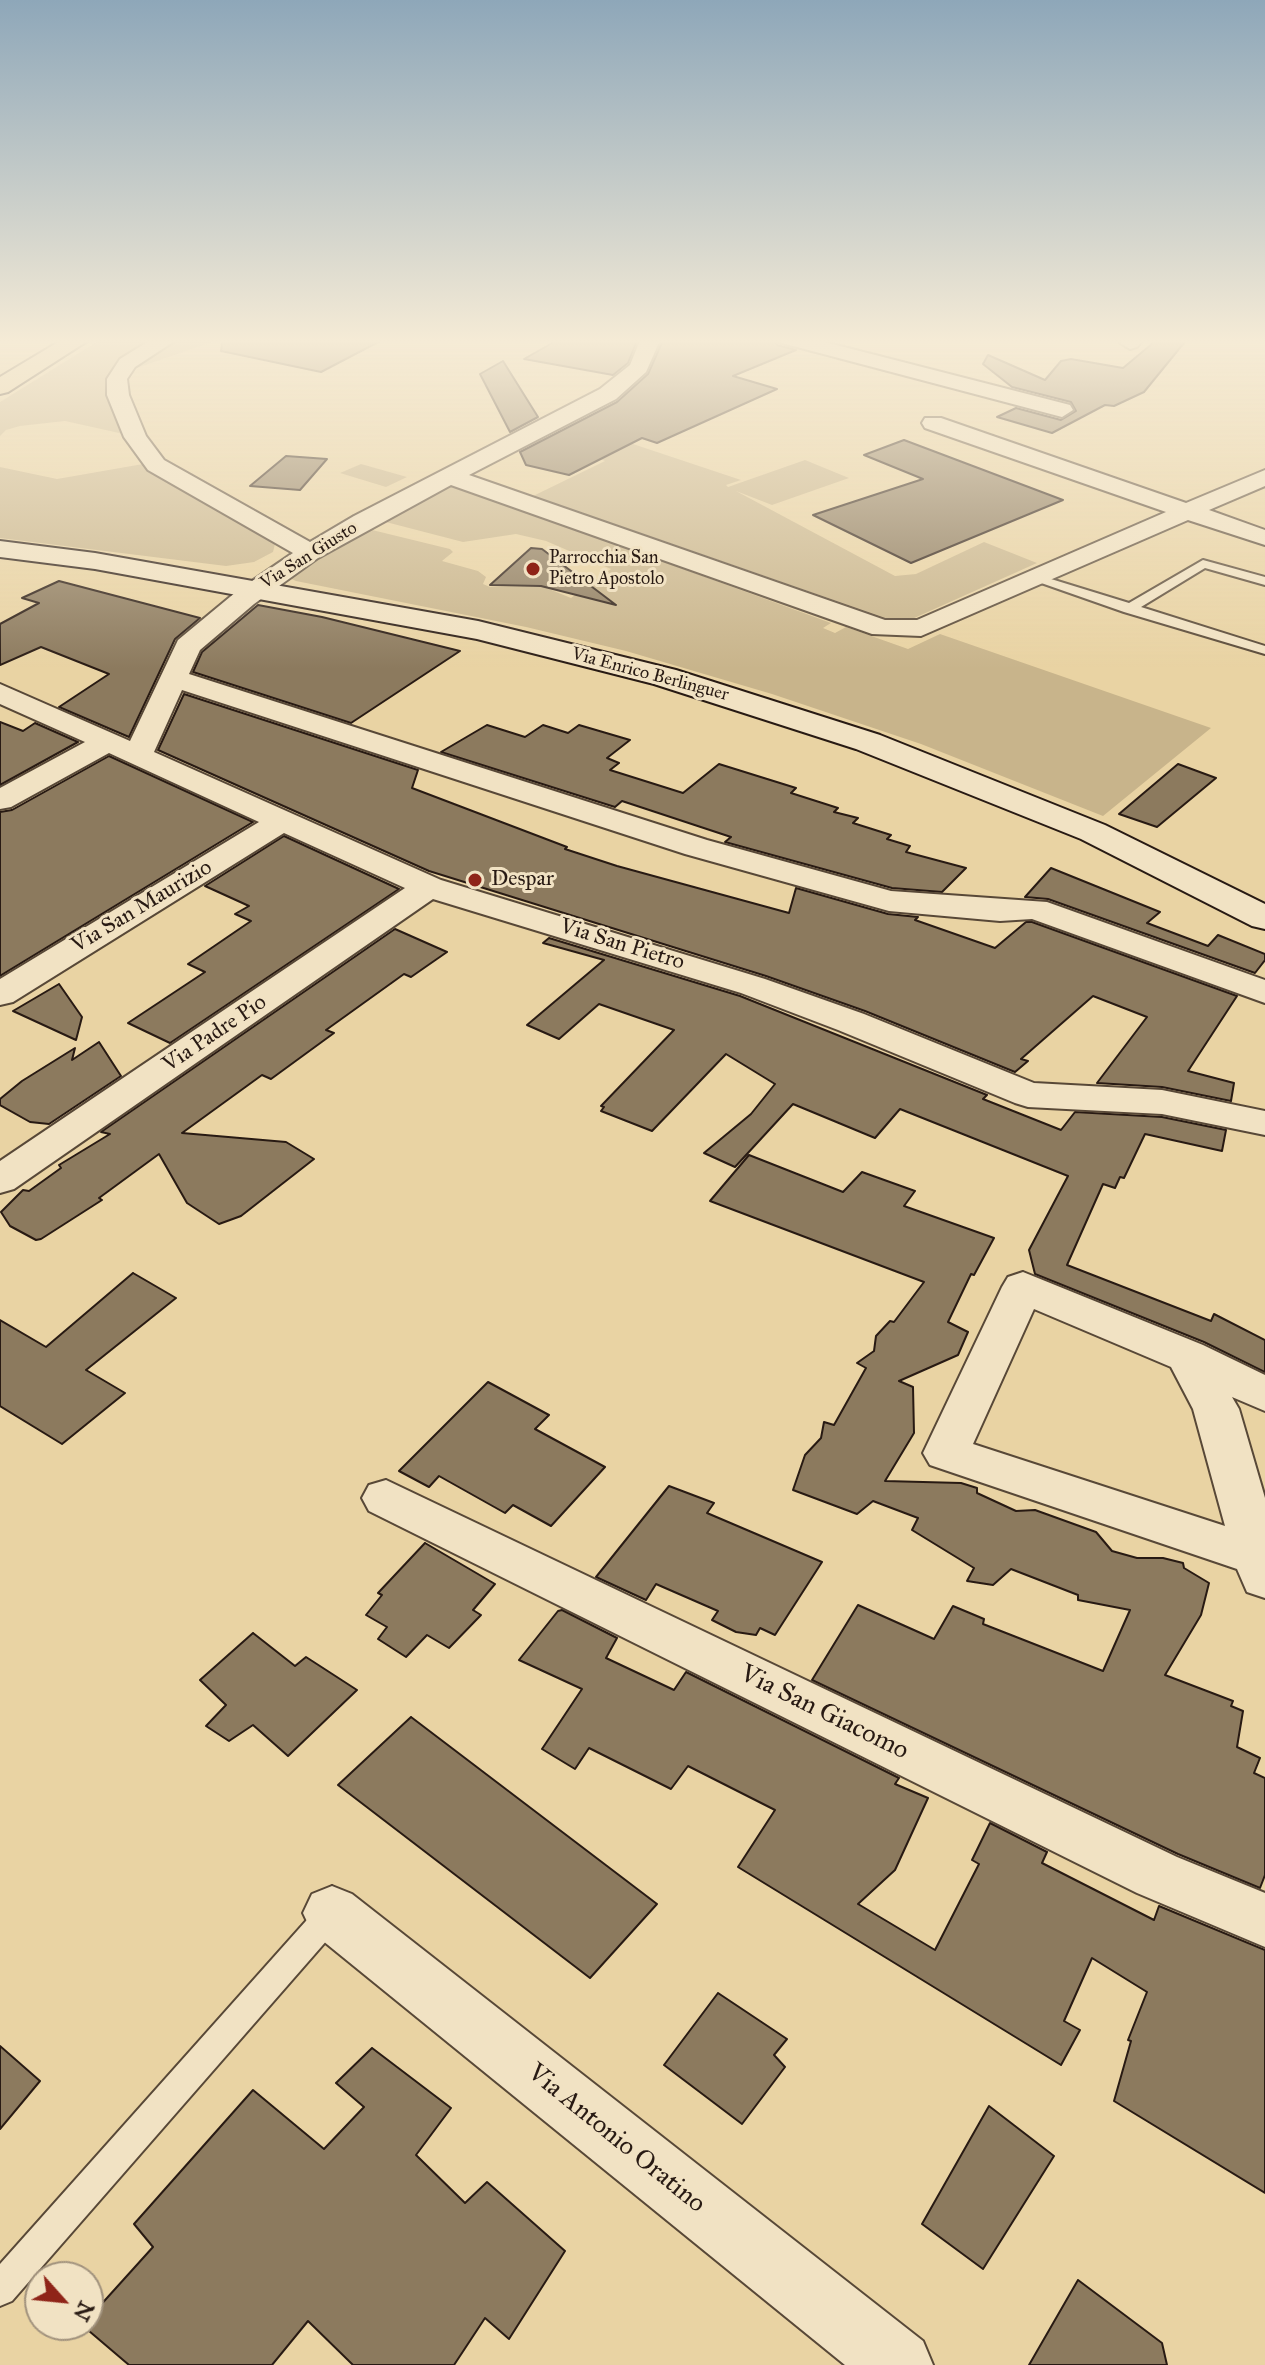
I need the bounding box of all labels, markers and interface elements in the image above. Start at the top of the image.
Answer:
street label: Via San Giusto [257,518,361,594]
place label: Parrocchia San Pietro Apostolo [549,548,664,590]
marker: Parrocchia San Pietro Apostolo [524,560,542,578]
street label: Via Enrico Berlinguer [569,644,731,706]
street label: Via San Maurizio [67,855,217,959]
place label: Despar [491,867,554,893]
marker: Despar [466,871,484,889]
street label: Via San Pietro [557,914,687,976]
street label: Via Padre Pio [158,990,272,1078]
street label: Via San Giacomo [735,1659,913,1767]
street label: Via Antonio Oratino [521,2058,711,2220]
north arrow [24,2261,104,2341]
text: N [68,2297,100,2326]

